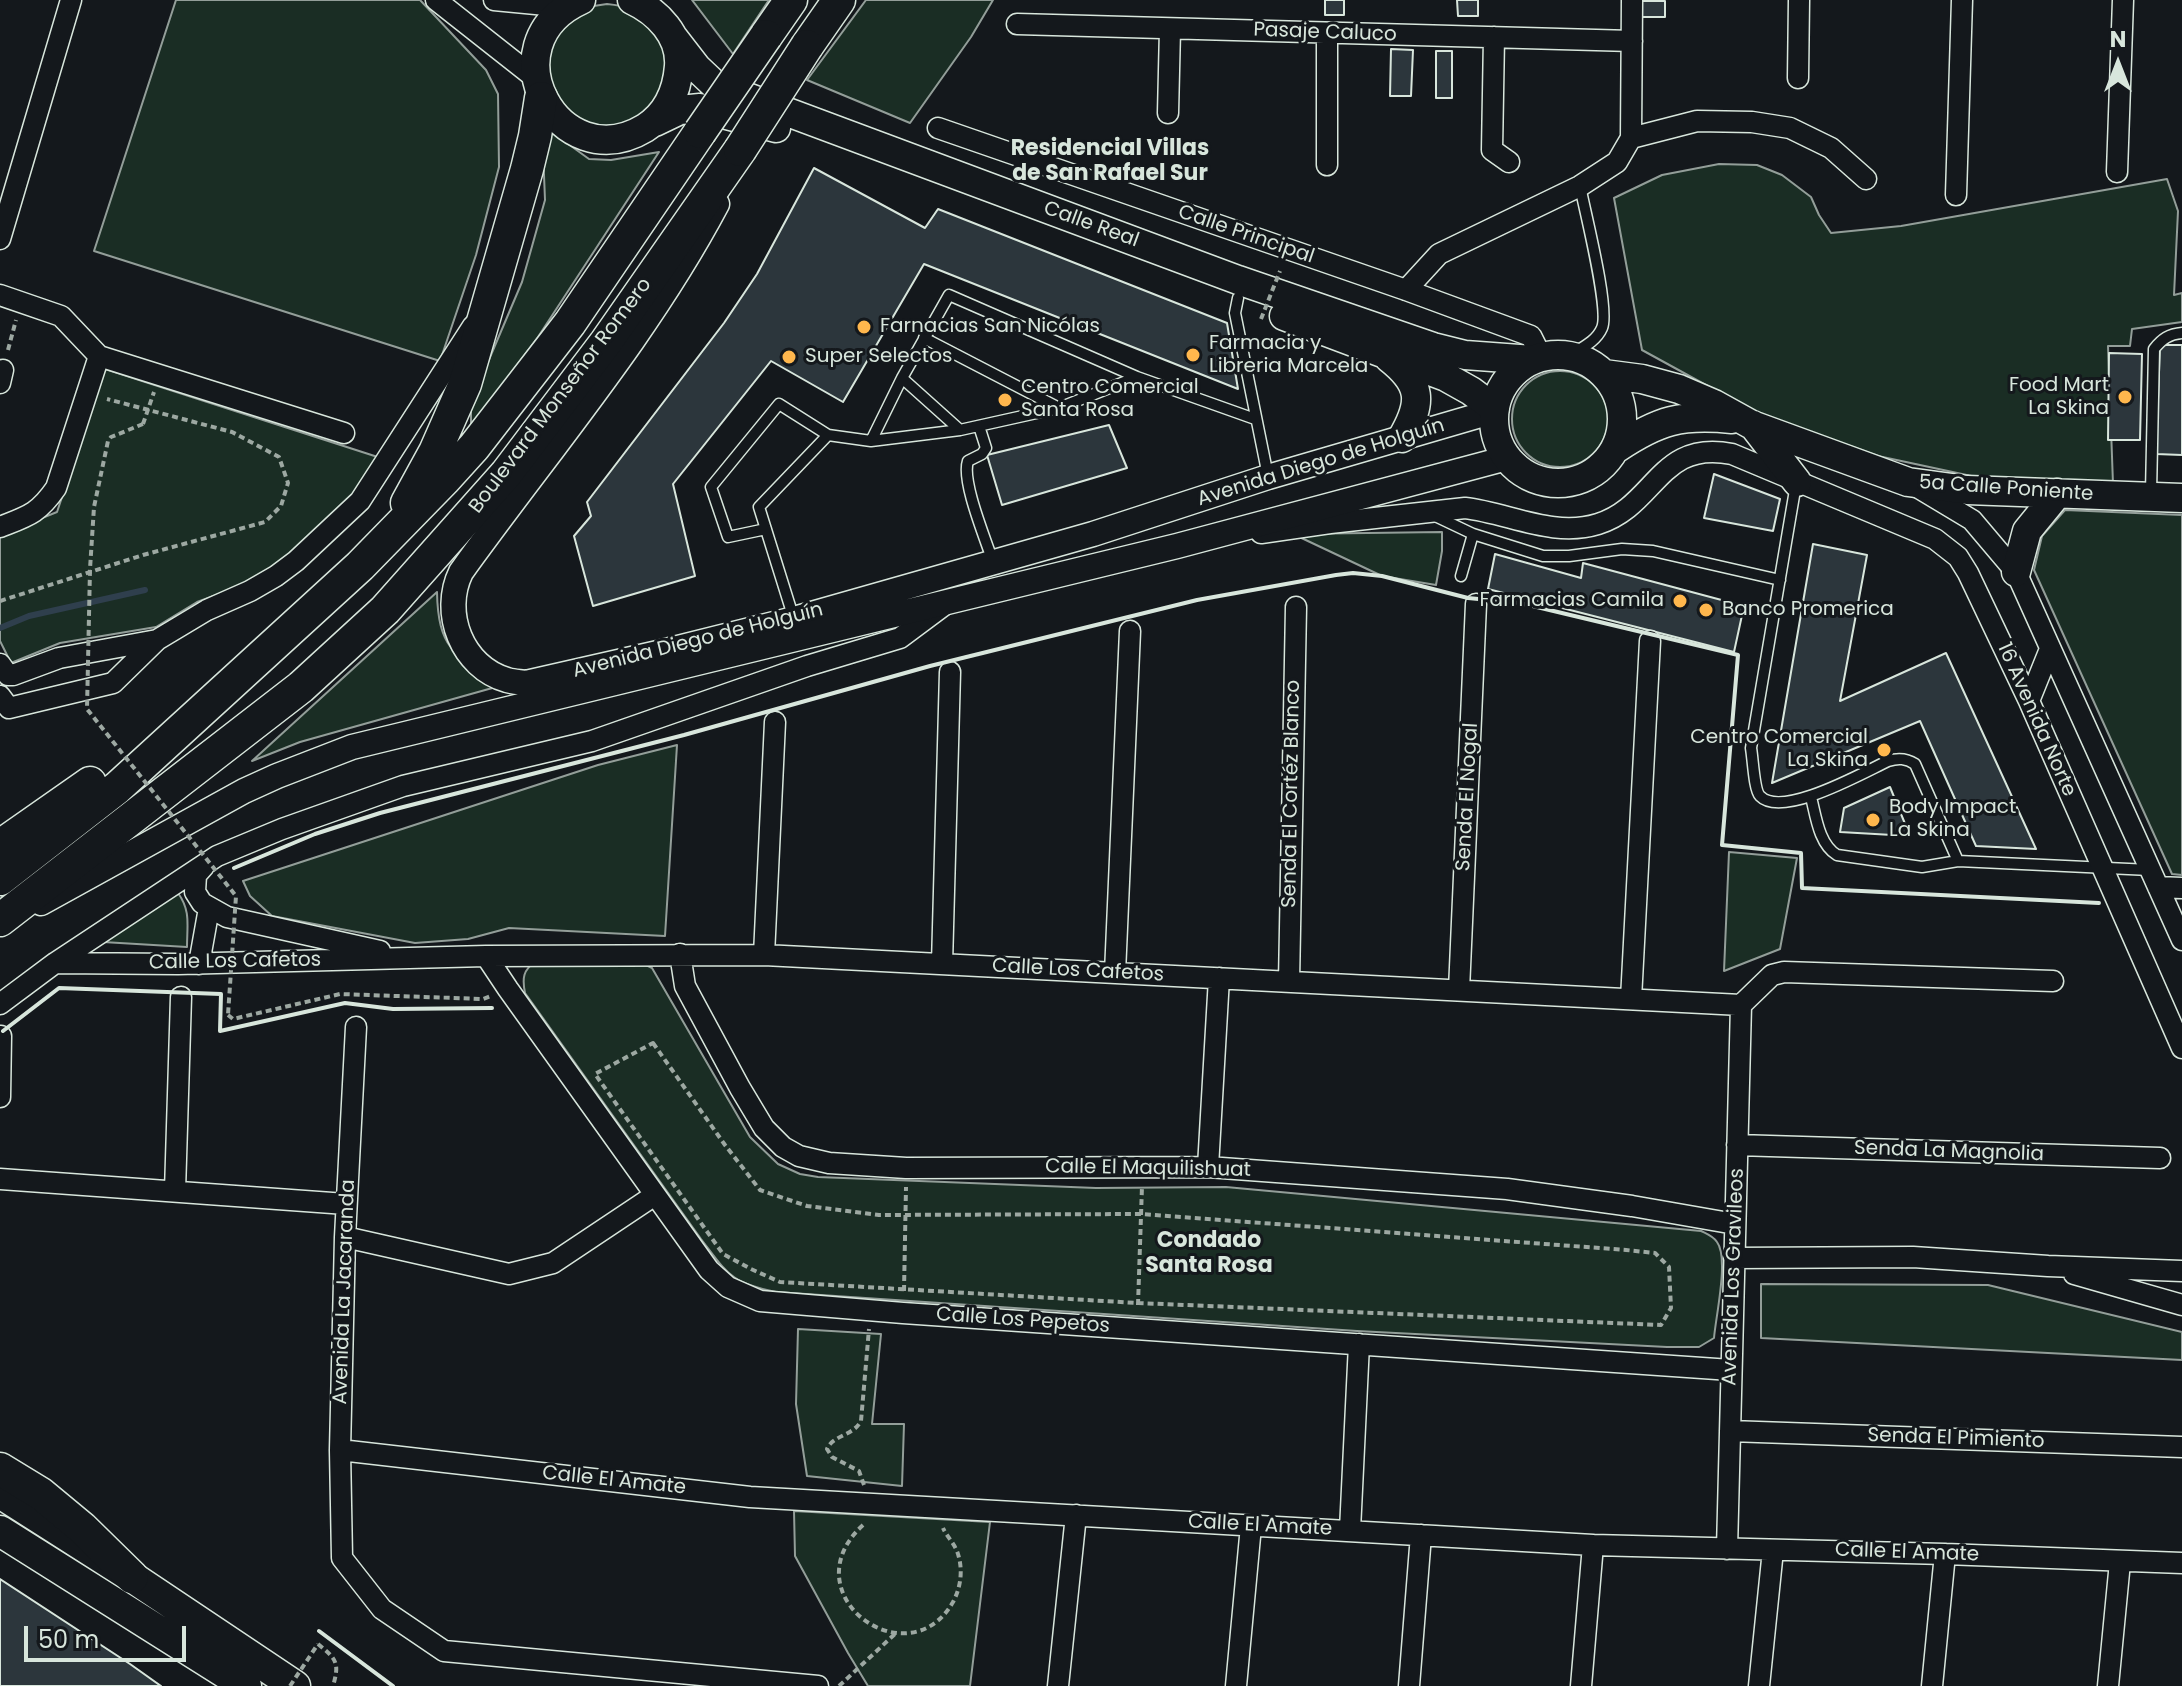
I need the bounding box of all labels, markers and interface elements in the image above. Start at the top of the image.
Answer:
street label: Pasaje Caluco [1253,19,1397,47]
north arrow [2078,24,2158,104]
text: N [2110,24,2126,55]
district label: Residencial Villas de San Rafael Sur [1011,136,1209,188]
street label: Calle Real [1040,197,1142,253]
street label: Calle Principal [1175,200,1317,270]
street label: Boulevard Monseñor Romero [465,274,657,518]
place label: Farnacias San Nicólas [880,315,1100,339]
marker: Farnacias San Nicólas [855,318,873,336]
place label: Farmacia y Libreria Marcela [1209,332,1368,379]
place label: Super Selectos [805,345,952,369]
marker: Farmacia y Libreria Marcela [1184,346,1202,364]
marker: Super Selectos [780,348,798,366]
place label: Food Mart La Skina [2009,374,2109,421]
place label: Centro Comercial Santa Rosa [1021,376,1199,423]
marker: Food Mart La Skina [2116,388,2134,406]
marker: Centro Comercial Santa Rosa [996,391,1014,409]
street label: Avenida Diego de Holguín [1195,414,1447,512]
street label: 5a Calle Poniente [1918,471,2094,507]
place label: Farmacias Camila [1480,589,1664,613]
marker: Farmacias Camila [1671,592,1689,610]
street label: Avenida Diego de Holguín [570,598,826,684]
place label: Banco Promerica [1722,598,1894,622]
marker: Banco Promerica [1697,601,1715,619]
street label: 16 Avenida Norte [1991,639,2081,801]
street label: Senda El Cortéz Blanco [1278,680,1306,908]
street label: Senda El Nogal [1452,722,1484,872]
place label: Centro Comercial La Skina [1690,726,1868,773]
marker: Centro Comercial La Skina [1875,741,1893,759]
place label: Body Impact La Skina [1889,796,2016,843]
marker: Body Impact La Skina [1864,811,1882,829]
street label: Calle Los Cafetos [149,948,321,976]
street label: Calle Los Cafetos [991,955,1165,987]
street label: Senda La Magnolia [1854,1137,2044,1167]
street label: Calle El Maquilishuat [1045,1155,1251,1183]
street label: Avenida Los Gravileos [1718,1168,1750,1386]
street label: Avenida La Jacaranda [329,1179,361,1405]
district label: Condado Santa Rosa [1145,1228,1273,1280]
street label: Calle Los Pepetos [935,1303,1111,1339]
street label: Senda El Pimiento [1867,1424,2045,1454]
street label: Calle El Amate [541,1462,687,1500]
street label: Calle El Amate [1187,1510,1333,1542]
street label: Calle El Amate [1834,1538,1980,1568]
scale bar [28,1610,190,1660]
text: 50 m [38,1623,99,1656]

